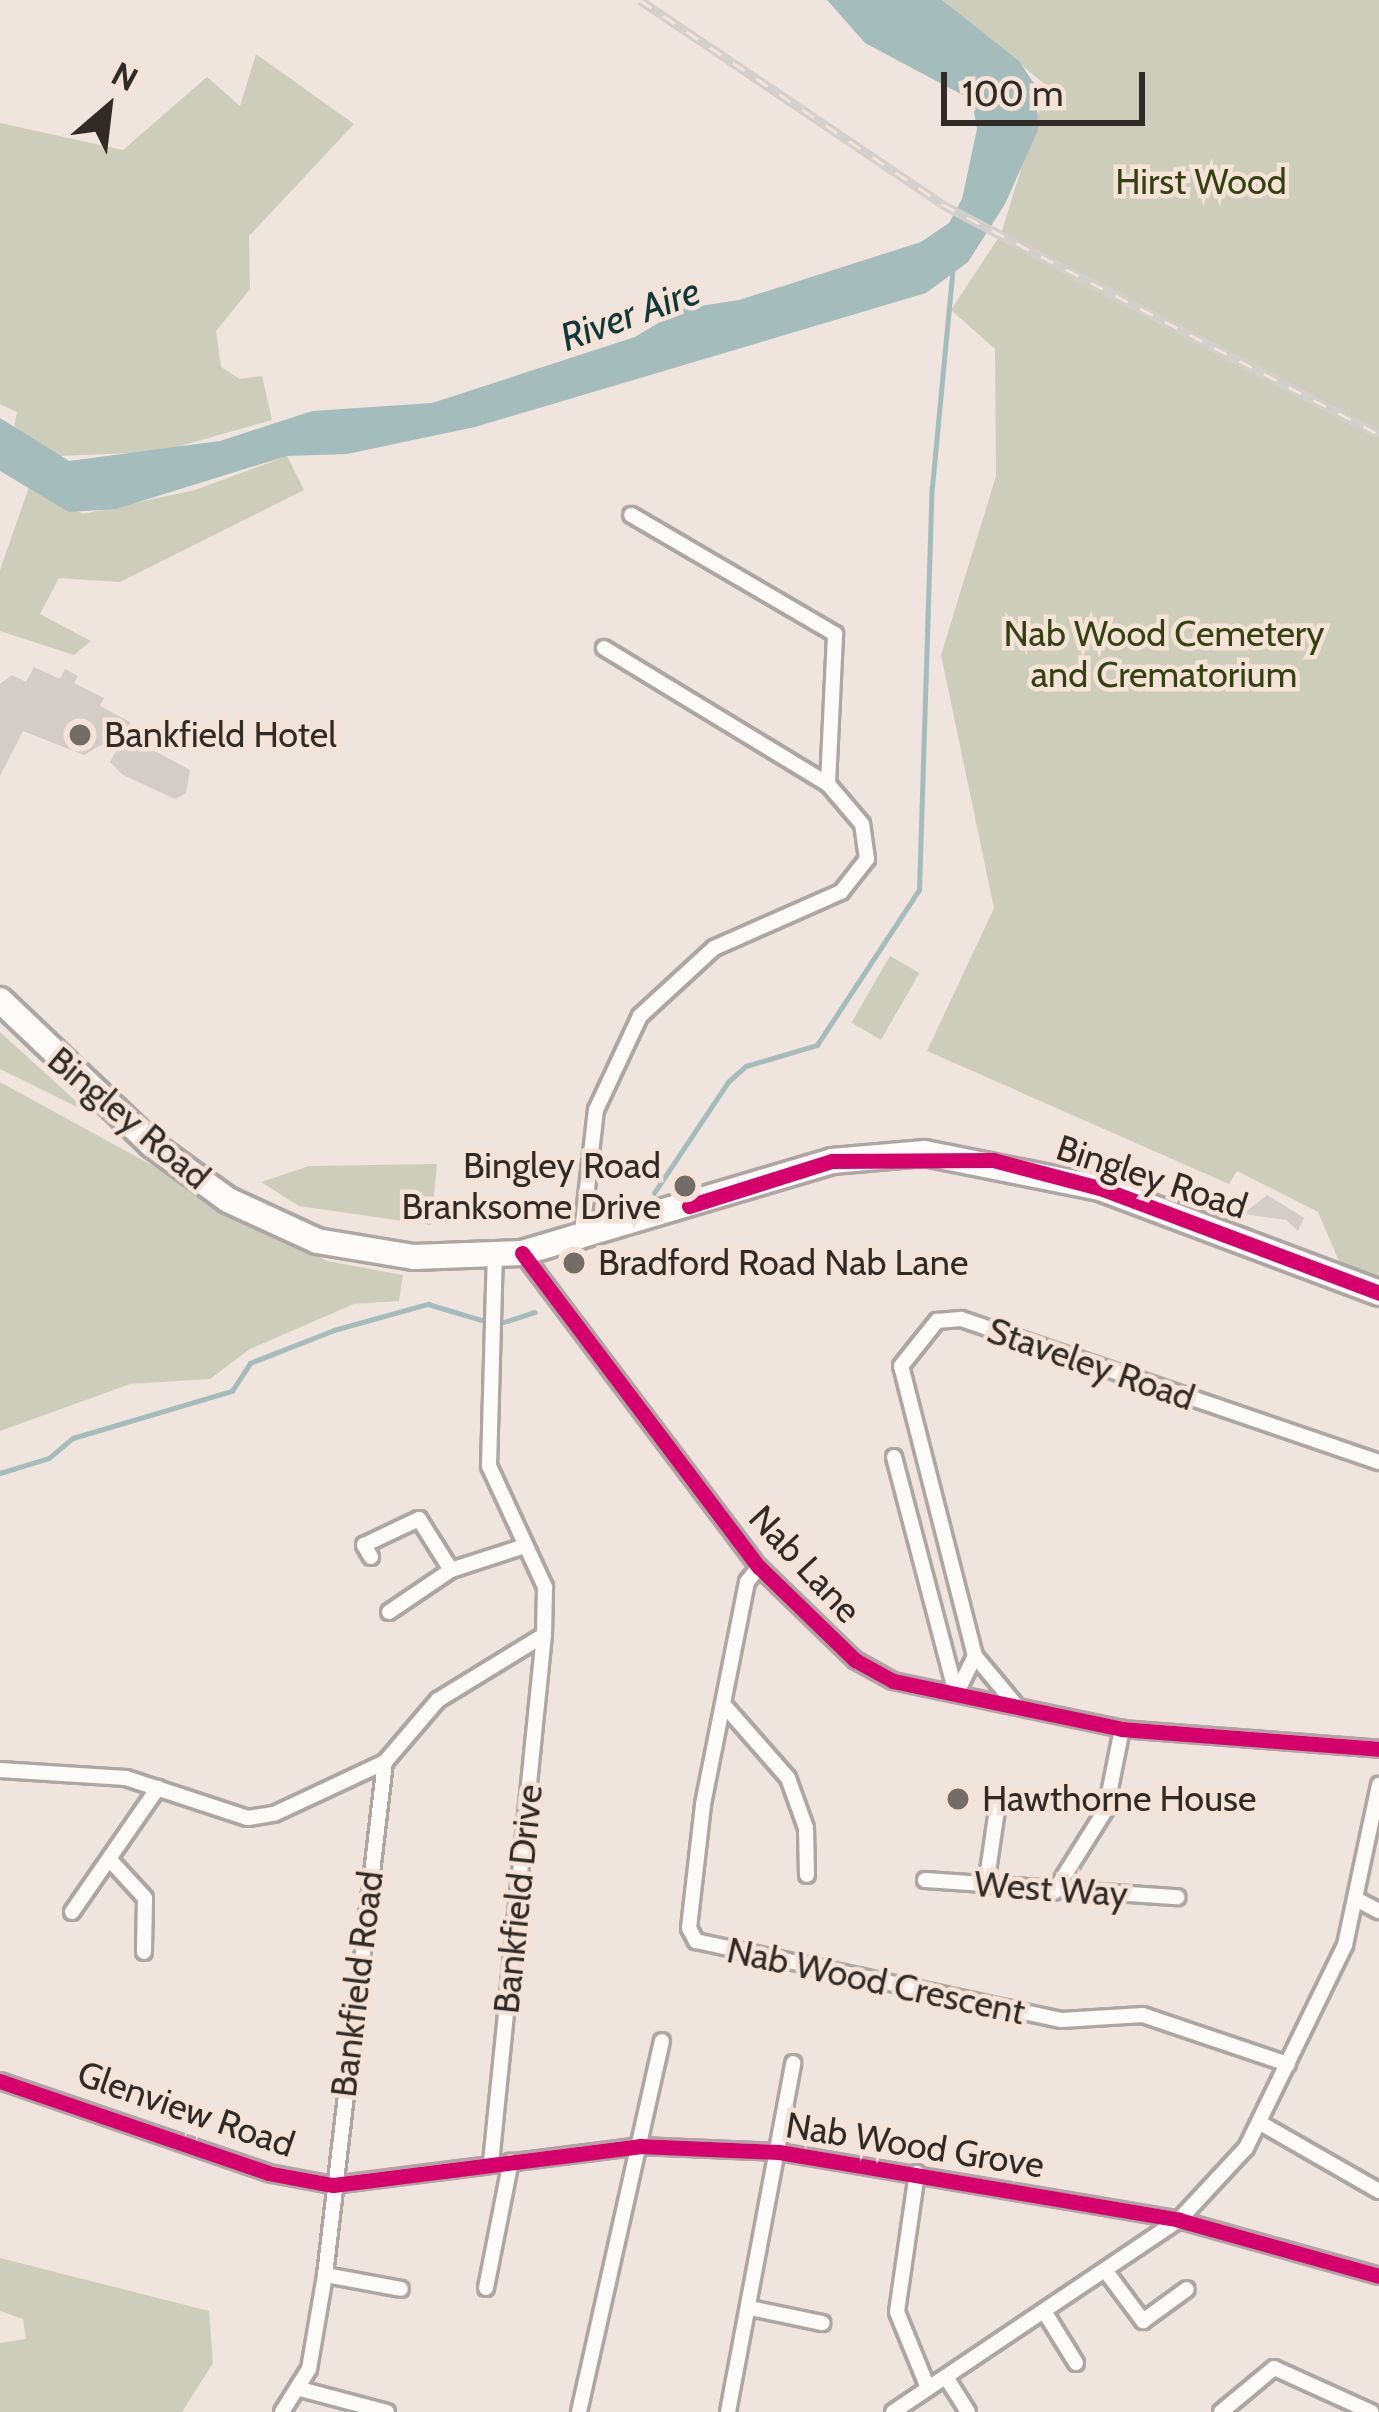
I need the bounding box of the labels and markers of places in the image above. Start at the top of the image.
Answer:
place label: Bankfield Hotel [104,713,337,757]
marker: Bankfield Hotel [67,722,93,748]
place label: Bingley Road Branksome Drive [402,1143,661,1228]
marker: Bingley Road Branksome Drive [672,1173,698,1199]
place label: Bradford Road Nab Lane [598,1241,968,1285]
marker: Bradford Road Nab Lane [561,1250,587,1276]
place label: Hawthorne House [982,1777,1256,1821]
marker: Hawthorne House [945,1786,971,1812]

